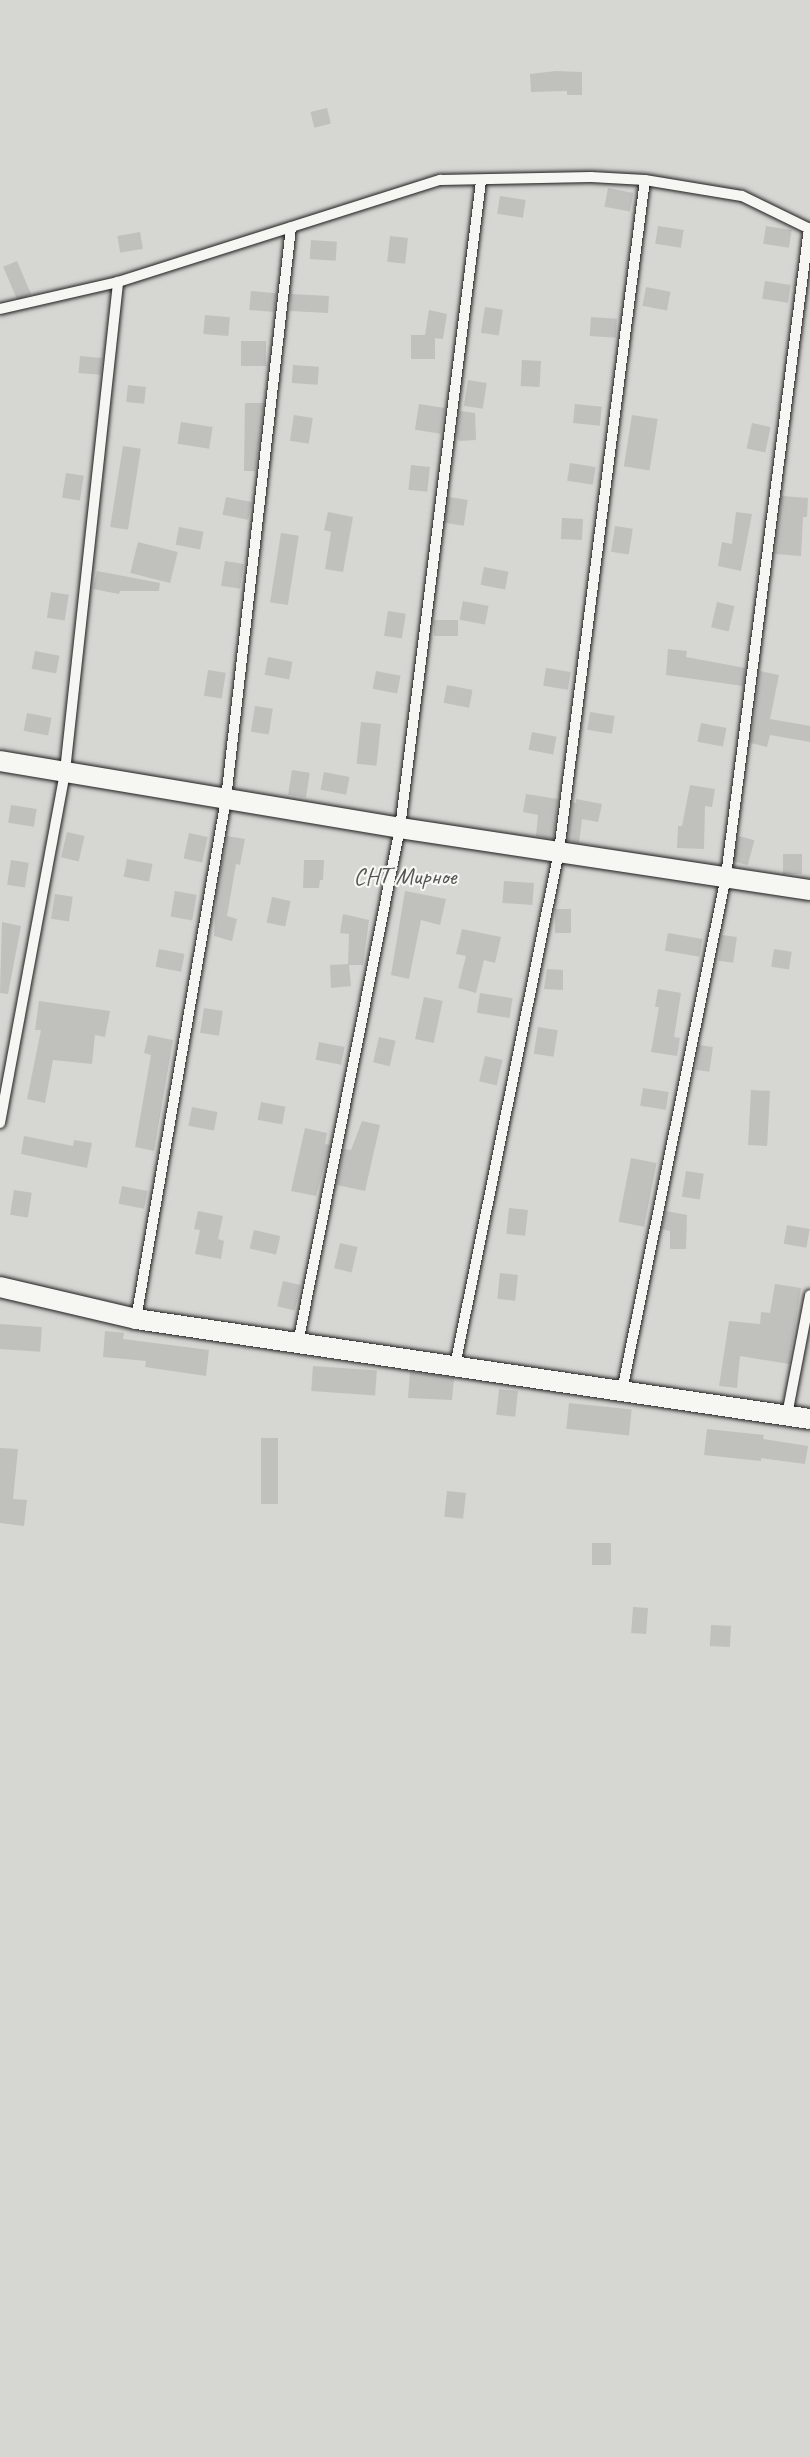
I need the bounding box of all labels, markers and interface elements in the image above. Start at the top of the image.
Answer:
park label: СНТ Мирное [354,863,456,891]

